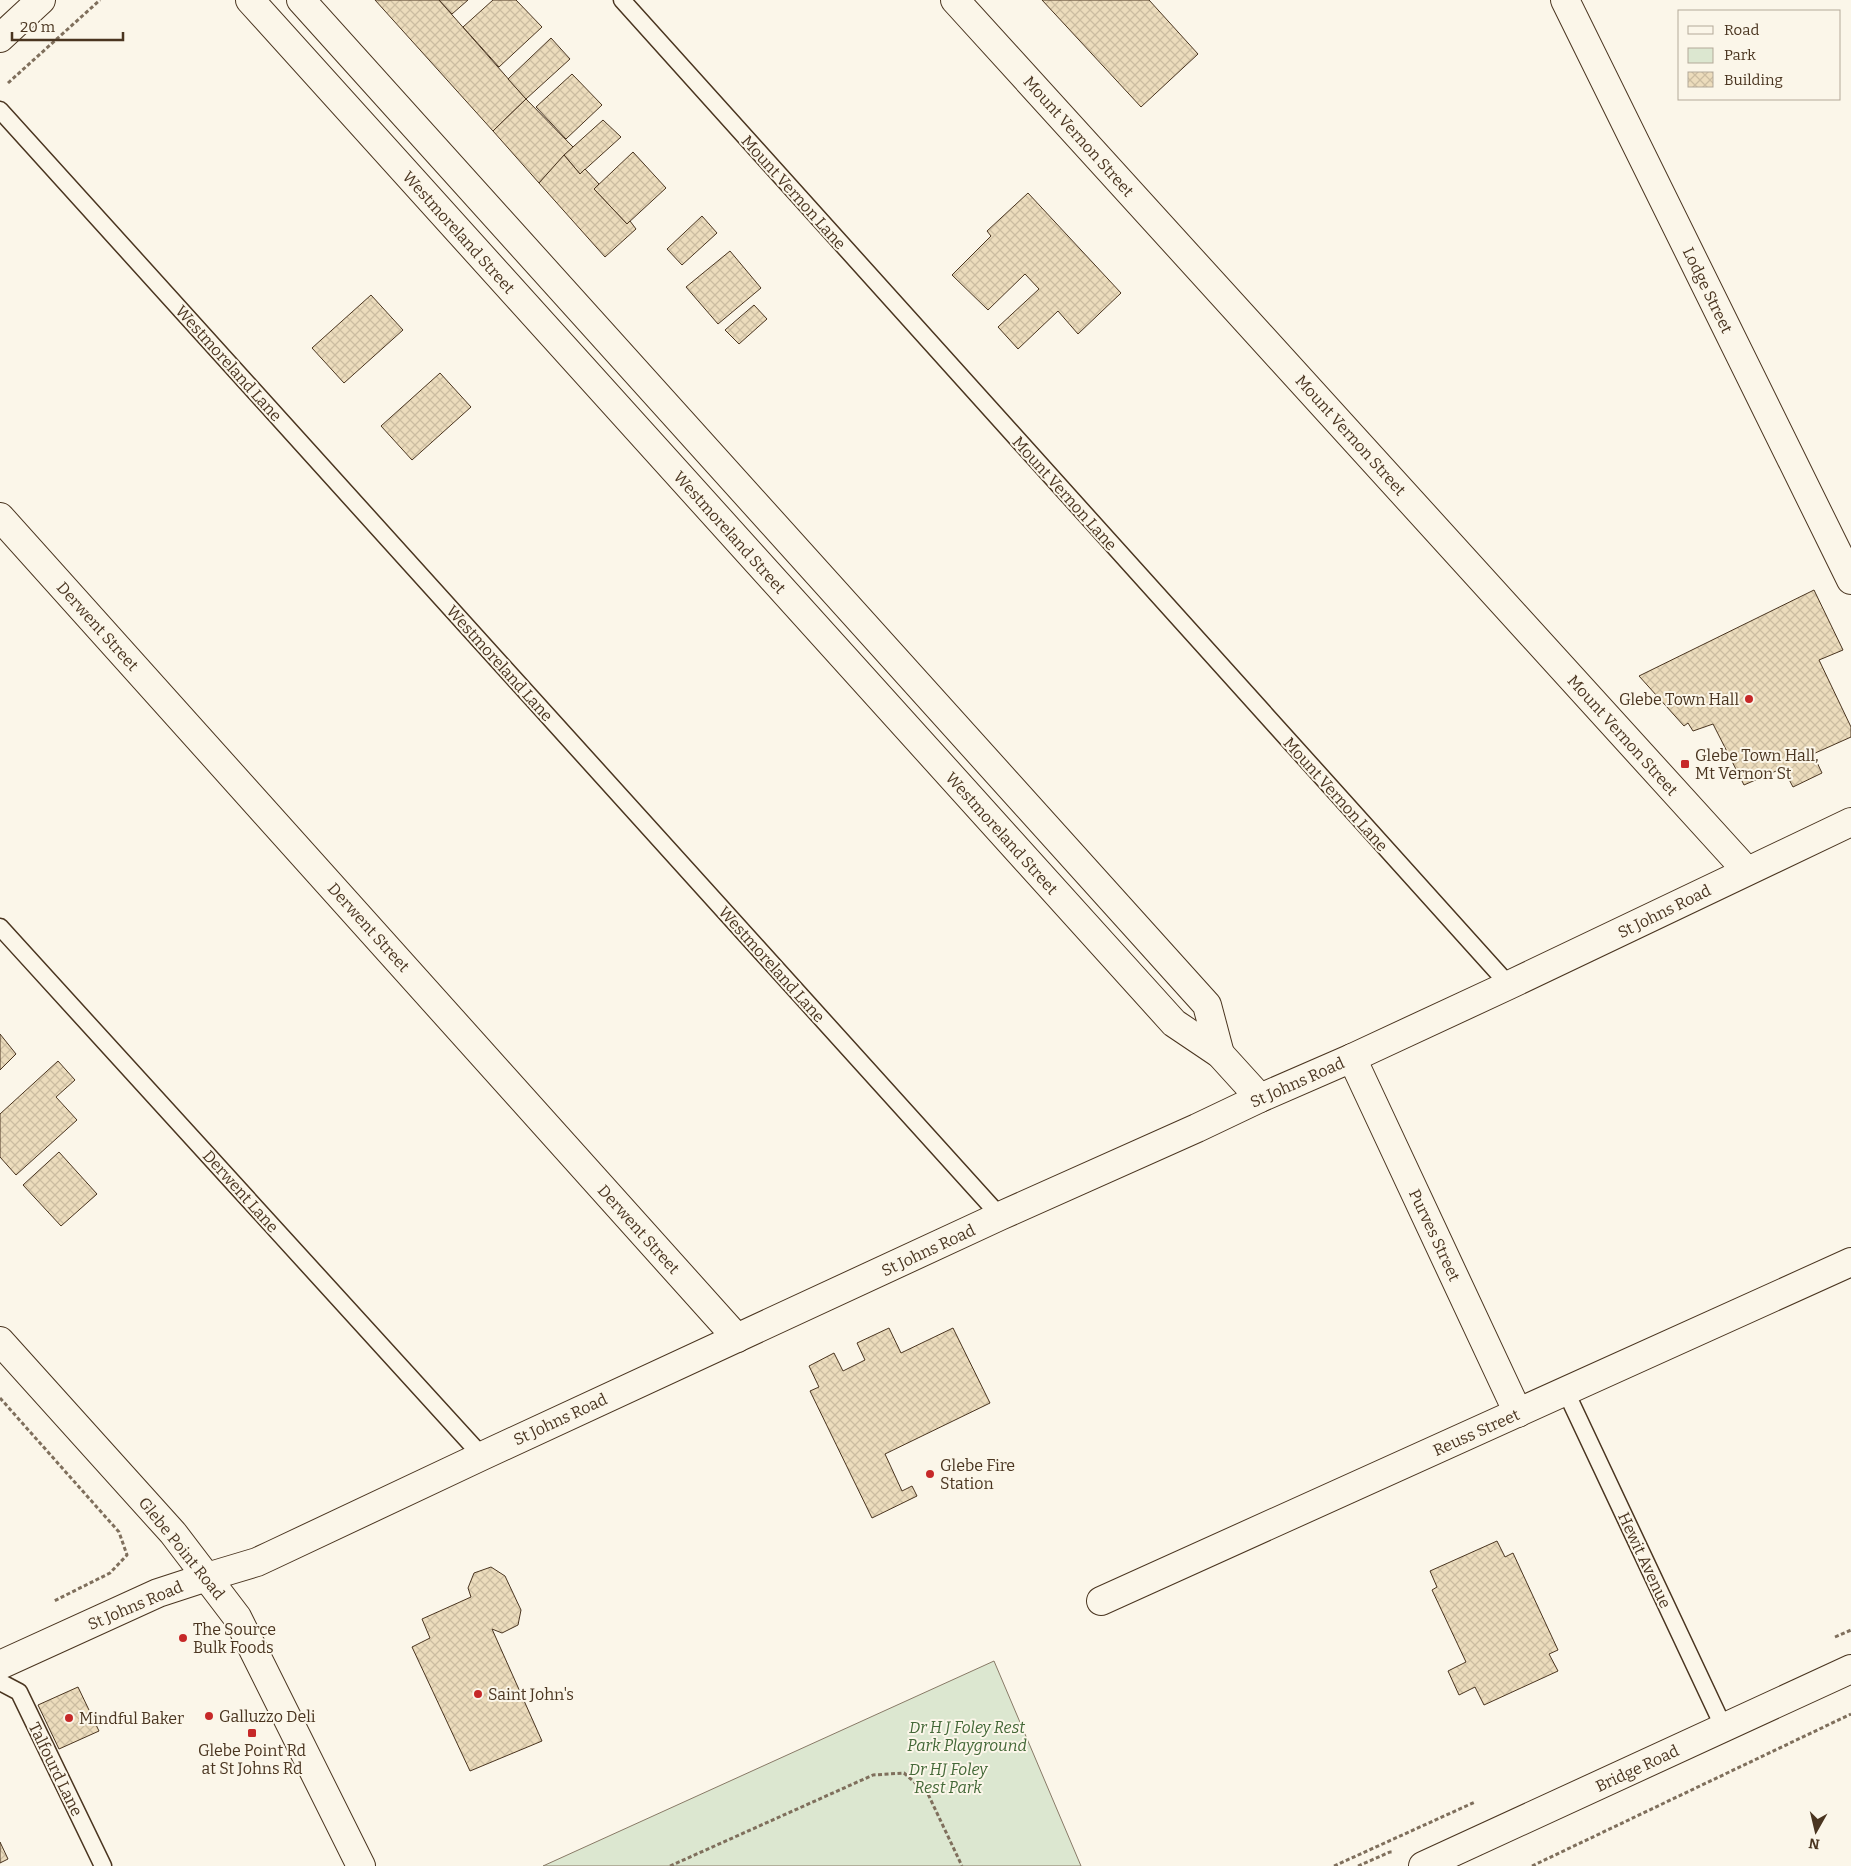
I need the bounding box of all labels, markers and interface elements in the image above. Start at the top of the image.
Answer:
scale bar [12,10,124,42]
legend [1678,10,1841,100]
text: 20 m [20,18,56,36]
text: Road [1724,21,1759,39]
text: Park [1724,46,1756,64]
text: Building [1724,71,1783,89]
street label: Mount Vernon Street [1020,72,1138,201]
street label: Mount Vernon Lane [737,131,850,253]
street label: Westmoreland Street [399,167,519,298]
street label: Lodge Street [1679,244,1737,336]
street label: Westmoreland Lane [172,301,286,425]
street label: Mount Vernon Street [1292,371,1410,500]
street label: Mount Vernon Lane [1008,432,1121,554]
street label: Westmoreland Street [670,467,790,598]
street label: Derwent Street [53,578,143,675]
street label: Westmoreland Lane [443,601,557,725]
street label: Mount Vernon Street [1564,671,1682,800]
place label: Glebe Town Hall [1619,690,1739,709]
marker: Glebe Town Hall [1743,693,1755,705]
street label: Mount Vernon Lane [1279,733,1392,855]
place label: Glebe Town Hall, Mt Vernon St [1695,746,1819,783]
marker: Glebe Town Hall, Mt Vernon St [1679,758,1691,770]
street label: Westmoreland Street [942,768,1062,899]
street label: Derwent Street [324,879,414,976]
street label: St Johns Road [1615,881,1714,942]
street label: Westmoreland Lane [715,902,829,1026]
street label: St Johns Road [1247,1053,1348,1112]
street label: Derwent Lane [199,1146,282,1236]
street label: Derwent Street [594,1181,684,1278]
street label: Purves Street [1405,1186,1464,1284]
street label: St Johns Road [878,1220,979,1280]
street label: St Johns Road [510,1389,611,1449]
street label: Reuss Street [1430,1405,1523,1460]
place label: Glebe Fire Station [940,1456,1015,1493]
marker: Glebe Fire Station [924,1468,936,1480]
street label: Glebe Point Road [135,1493,229,1604]
street label: Hewit Avenue [1614,1509,1675,1611]
street label: St Johns Road [85,1577,186,1634]
place label: The Source Bulk Foods [193,1620,276,1657]
marker: The Source Bulk Foods [177,1632,189,1644]
place label: Saint John's [488,1685,574,1704]
marker: Saint John's [472,1688,484,1700]
place label: Galluzzo Deli [219,1707,316,1726]
place label: Mindful Baker [79,1709,184,1728]
marker: Galluzzo Deli [203,1710,215,1722]
marker: Mindful Baker [63,1712,75,1724]
park label: Dr H J Foley Rest Park Playground [907,1718,1027,1755]
street label: Talfourd Lane [25,1719,86,1819]
marker: Glebe Point Rd at St Johns Rd [246,1727,258,1739]
place label: Glebe Point Rd at St Johns Rd [198,1741,307,1778]
street label: Bridge Road [1593,1741,1682,1796]
park label: Dr HJ Foley Rest Park [909,1760,988,1797]
north arrow [1791,1806,1841,1856]
text: N [1808,1834,1821,1853]

